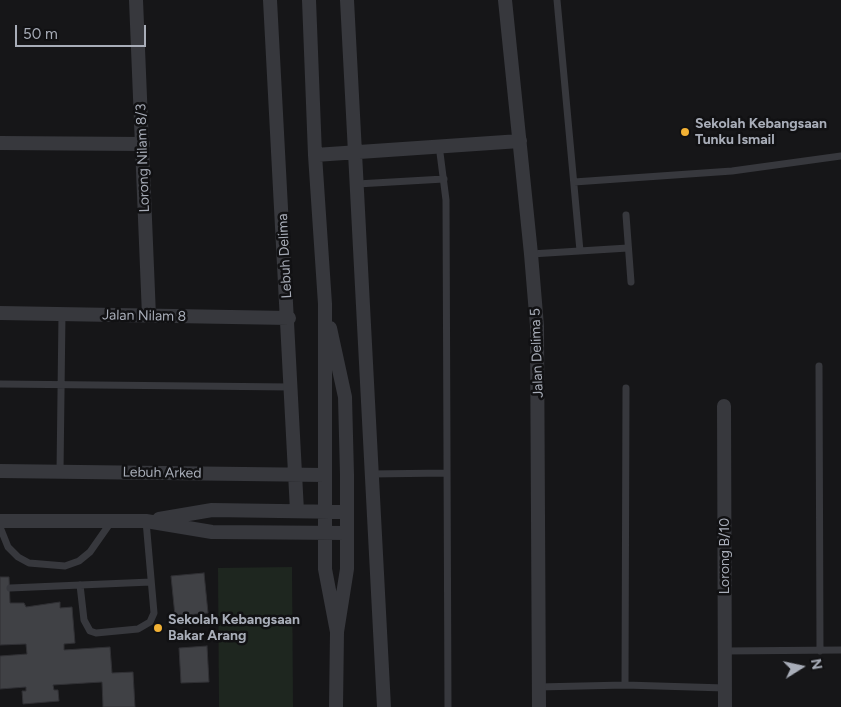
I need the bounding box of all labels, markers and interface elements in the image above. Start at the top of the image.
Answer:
scale bar [18,15,149,47]
text: 50 m [23,25,58,43]
street label: Lorong Nilam 8/3 [133,103,153,213]
place label: Sekolah Kebangsaan Tunku Ismail [695,116,827,148]
marker: Sekolah Kebangsaan Tunku Ismail [679,126,691,138]
street label: Lebuh Delima [274,213,296,299]
street label: Jalan Nilam 8 [102,307,186,325]
street label: Jalan Delima 5 [527,308,547,398]
street label: Lebuh Arked [122,464,202,482]
street label: Lorong B/10 [717,518,733,594]
place label: Sekolah Kebangsaan Bakar Arang [168,612,300,644]
marker: Sekolah Kebangsaan Bakar Arang [152,622,164,634]
north arrow [776,642,826,692]
text: N [807,657,826,671]

